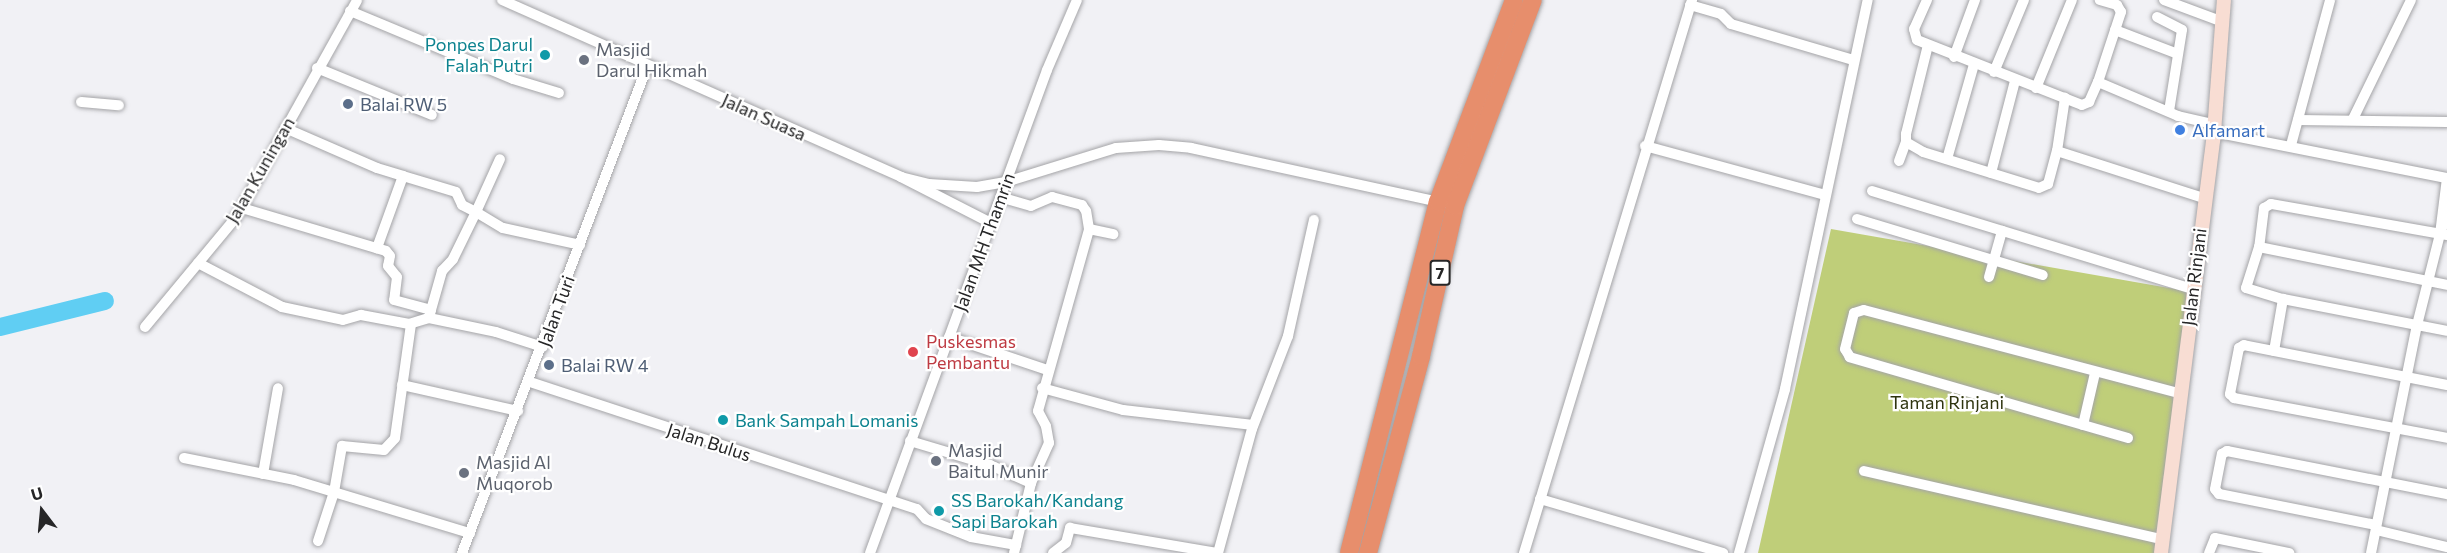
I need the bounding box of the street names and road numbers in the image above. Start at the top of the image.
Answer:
street label: Jalan Suasa [718,89,810,145]
street label: Jalan Kuningan [221,113,299,227]
street label: Jalan MH Thamrin [949,170,1019,314]
street label: Jalan Rinjani [2177,227,2211,327]
road number: 7 [1430,260,1450,286]
street label: Jalan Turi [533,272,579,350]
street label: Jalan Bulus [664,418,754,466]

